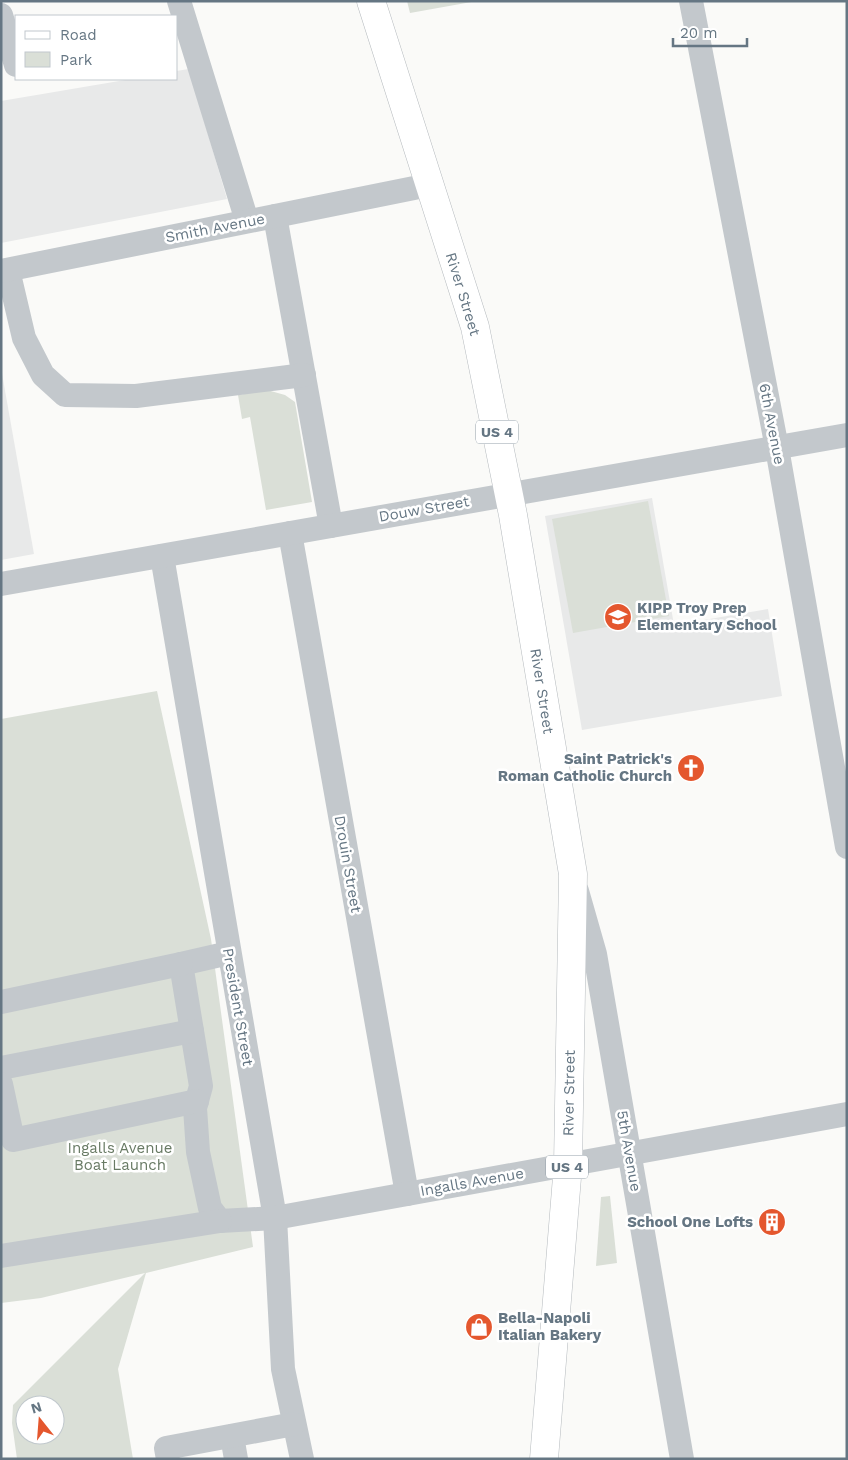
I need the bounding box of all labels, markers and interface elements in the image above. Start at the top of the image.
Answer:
legend [15,15,178,80]
scale bar [673,15,747,47]
text: 20 m [680,24,718,42]
text: Road [60,26,97,44]
text: Park [60,51,93,69]
street label: Smith Avenue [164,210,266,246]
street label: River Street [442,250,484,339]
street label: 6th Avenue [755,382,789,466]
road number: US 4 [476,421,518,444]
street label: Douw Street [377,492,471,526]
place label: KIPP Troy Prep Elementary School [637,599,777,634]
school or university icon: KIPP Troy Prep Elementary School [603,602,633,632]
street label: River Street [526,647,558,736]
place label: Saint Patrick's Roman Catholic Church [498,750,672,785]
church icon: Saint Patrick's Roman Catholic Church [676,753,706,783]
street label: Drouin Street [331,814,366,915]
street label: President Street [219,947,257,1068]
street label: River Street [559,1049,579,1136]
street label: 5th Avenue [613,1109,645,1193]
park label: Ingalls Avenue Boat Launch [68,1139,172,1174]
road number: US 4 [546,1156,588,1178]
street label: Ingalls Avenue [419,1164,525,1200]
building icon: School One Lofts [757,1207,787,1237]
place label: School One Lofts [627,1213,753,1231]
place label: Bella-Napoli Italian Bakery [498,1309,602,1344]
shop icon: Bella-Napoli Italian Bakery [464,1312,494,1342]
north arrow [15,1395,65,1445]
text: N [29,1398,43,1417]

